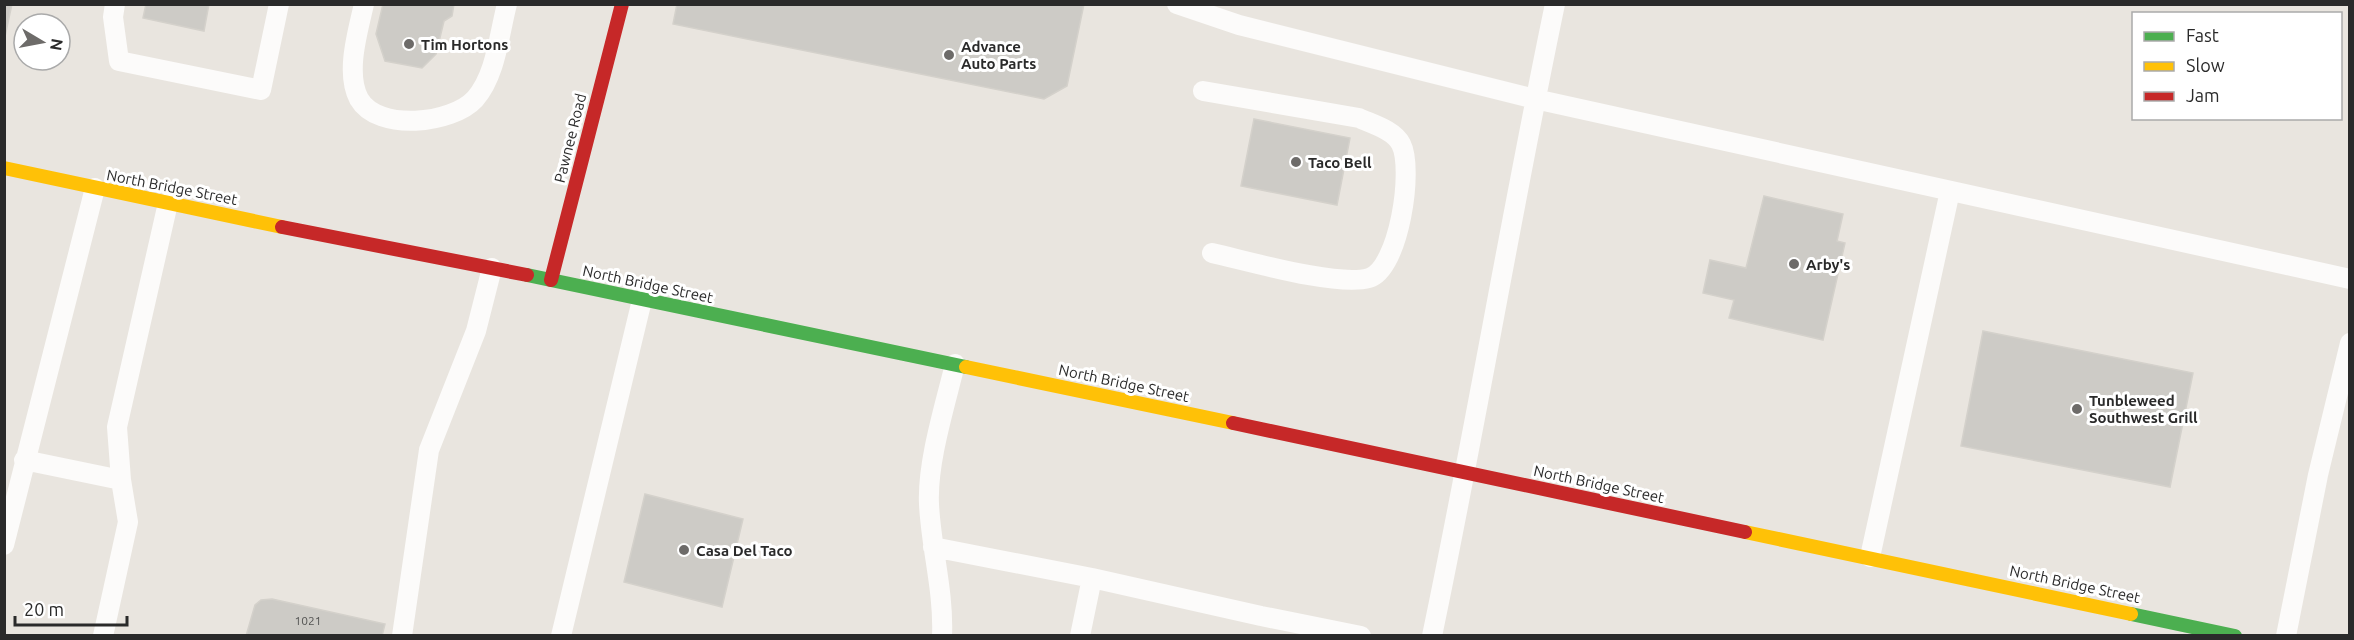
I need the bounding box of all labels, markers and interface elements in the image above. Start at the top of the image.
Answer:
north arrow [12,12,72,72]
legend [2132,12,2342,120]
text: Fast [2186,25,2219,45]
place label: Tim Hortons [421,36,508,53]
text: N [47,37,67,52]
marker: Tim Hortons [402,37,416,51]
place label: Advance Auto Parts [961,38,1036,72]
marker: Advance Auto Parts [942,48,956,62]
text: Slow [2186,55,2225,75]
text: Jam [2186,85,2220,105]
street label: Pawnee Road [551,92,589,184]
place label: Taco Bell [1308,154,1372,171]
marker: Taco Bell [1289,155,1303,169]
street label: North Bridge Street [105,166,239,208]
place label: Arby's [1806,256,1850,273]
marker: Arby's [1787,257,1801,271]
street label: North Bridge Street [581,262,715,306]
street label: North Bridge Street [1057,361,1191,405]
place label: Tunbleweed Southwest Grill [2089,392,2198,426]
marker: Tunbleweed Southwest Grill [2070,402,2084,416]
street label: North Bridge Street [1532,462,1666,506]
place label: Casa Del Taco [696,542,793,559]
marker: Casa Del Taco [677,543,691,557]
street label: North Bridge Street [2008,562,2142,606]
scale bar [15,589,128,627]
text: 20 m [24,599,64,619]
house number: 1021 [294,614,322,627]

